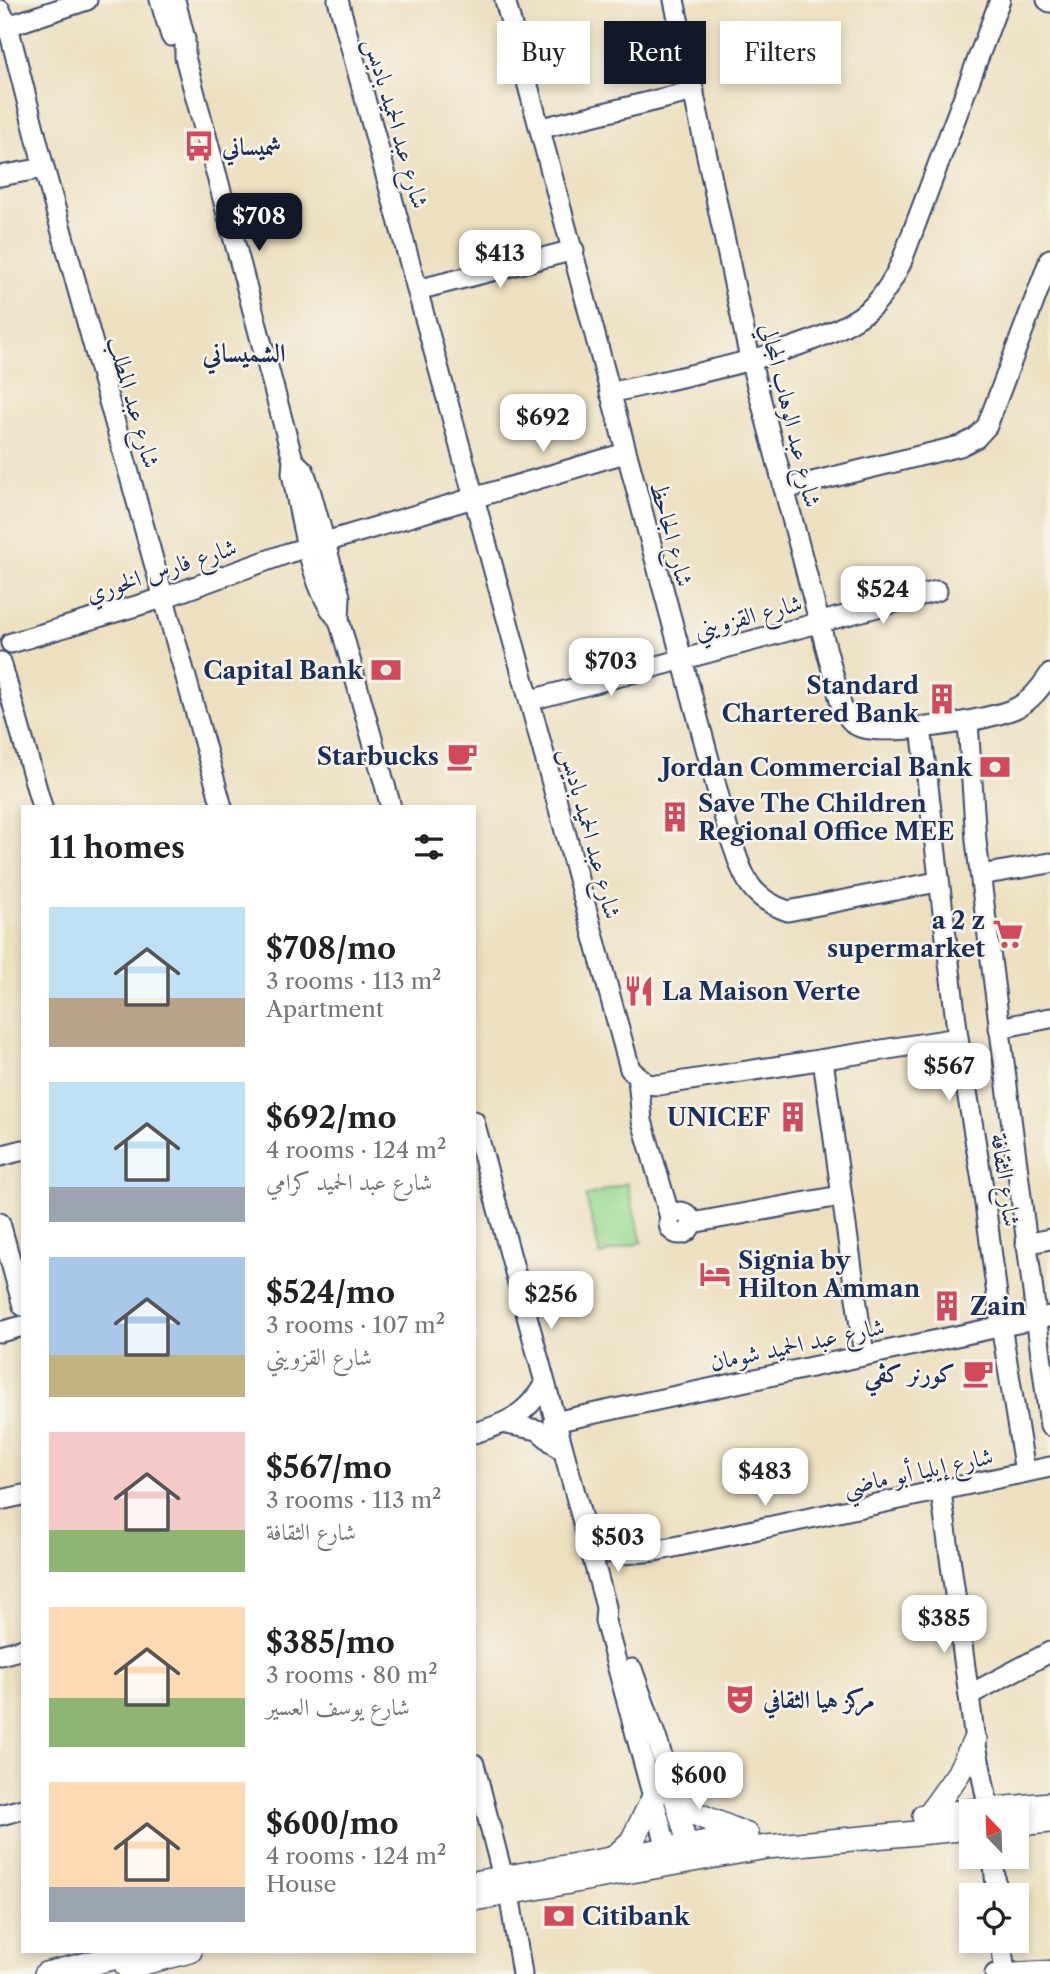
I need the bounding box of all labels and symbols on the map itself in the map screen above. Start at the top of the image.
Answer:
street label: شارع عبد الحميد باديس [353,34,435,214]
bus stop icon: شميساني [182,129,216,163]
place label: شميساني [221,132,281,166]
pin: $708 [218,194,300,253]
pin: $413 [459,230,541,290]
street label: شارع عبد الوهاب المجالي [748,320,828,512]
street label: شارع عبد المطلب [96,333,167,473]
district label: الشميساني [201,337,286,375]
pin: $692 [502,394,584,454]
street label: شارع الجاحظ [638,478,700,591]
street label: شارع فارس الخوري [82,532,242,614]
pin: $524 [842,566,924,626]
street label: شارع القزويني [691,588,807,652]
pin: $703 [570,638,652,698]
bank icon: Capital Bank [369,653,403,687]
place label: Capital Bank [203,656,364,685]
place label: Standard Chartered Bank [722,671,920,728]
building icon: Standard Chartered Bank [925,682,959,716]
cafe icon: Starbucks [445,739,479,773]
place label: Starbucks [317,742,439,771]
street label: شارع عبد الحميد باديس [548,744,628,924]
bank icon: Jordan Commercial Bank [978,750,1012,784]
place label: Jordan Commercial Bank [657,753,973,782]
place label: Save The Children Regional Office MEE [698,789,954,846]
building icon: Save The Children Regional Office MEE [658,800,692,834]
place label: a 2 z supermarket [827,906,985,963]
supermarket icon: a 2 z supermarket [991,917,1025,951]
restaurant icon: La Maison Verte [622,974,656,1008]
place label: La Maison Verte [662,977,860,1006]
pin: $567 [908,1044,990,1103]
building icon: UNICEF [776,1100,810,1134]
place label: UNICEF [667,1103,770,1132]
street label: شارع الثقافة [979,1131,1027,1229]
place label: Signia by Hilton Amman [738,1246,921,1303]
hotel icon: Signia by Hilton Amman [698,1257,732,1291]
pin: $256 [510,1272,592,1331]
building icon: Zain [930,1289,964,1323]
place label: Zain [970,1292,1027,1321]
street label: شارع عبد الحميد شومان [707,1311,888,1383]
cafe icon: كورنر كڤي [961,1356,995,1390]
place label: كورنر كڤي [864,1359,955,1397]
street label: شارع إيليا أبو ماضي [840,1439,997,1509]
pin: $483 [724,1448,806,1508]
pin: $503 [577,1514,659,1574]
pin: $385 [903,1596,985,1655]
theatre icon: مركز هيا الثقافي [723,1682,757,1716]
place label: مركز هيا الثقافي [762,1685,875,1719]
pin: $600 [658,1752,740,1812]
north arrow [959,1799,1029,1869]
bank icon: Citibank [542,1899,576,1933]
place label: Citibank [582,1902,691,1931]

